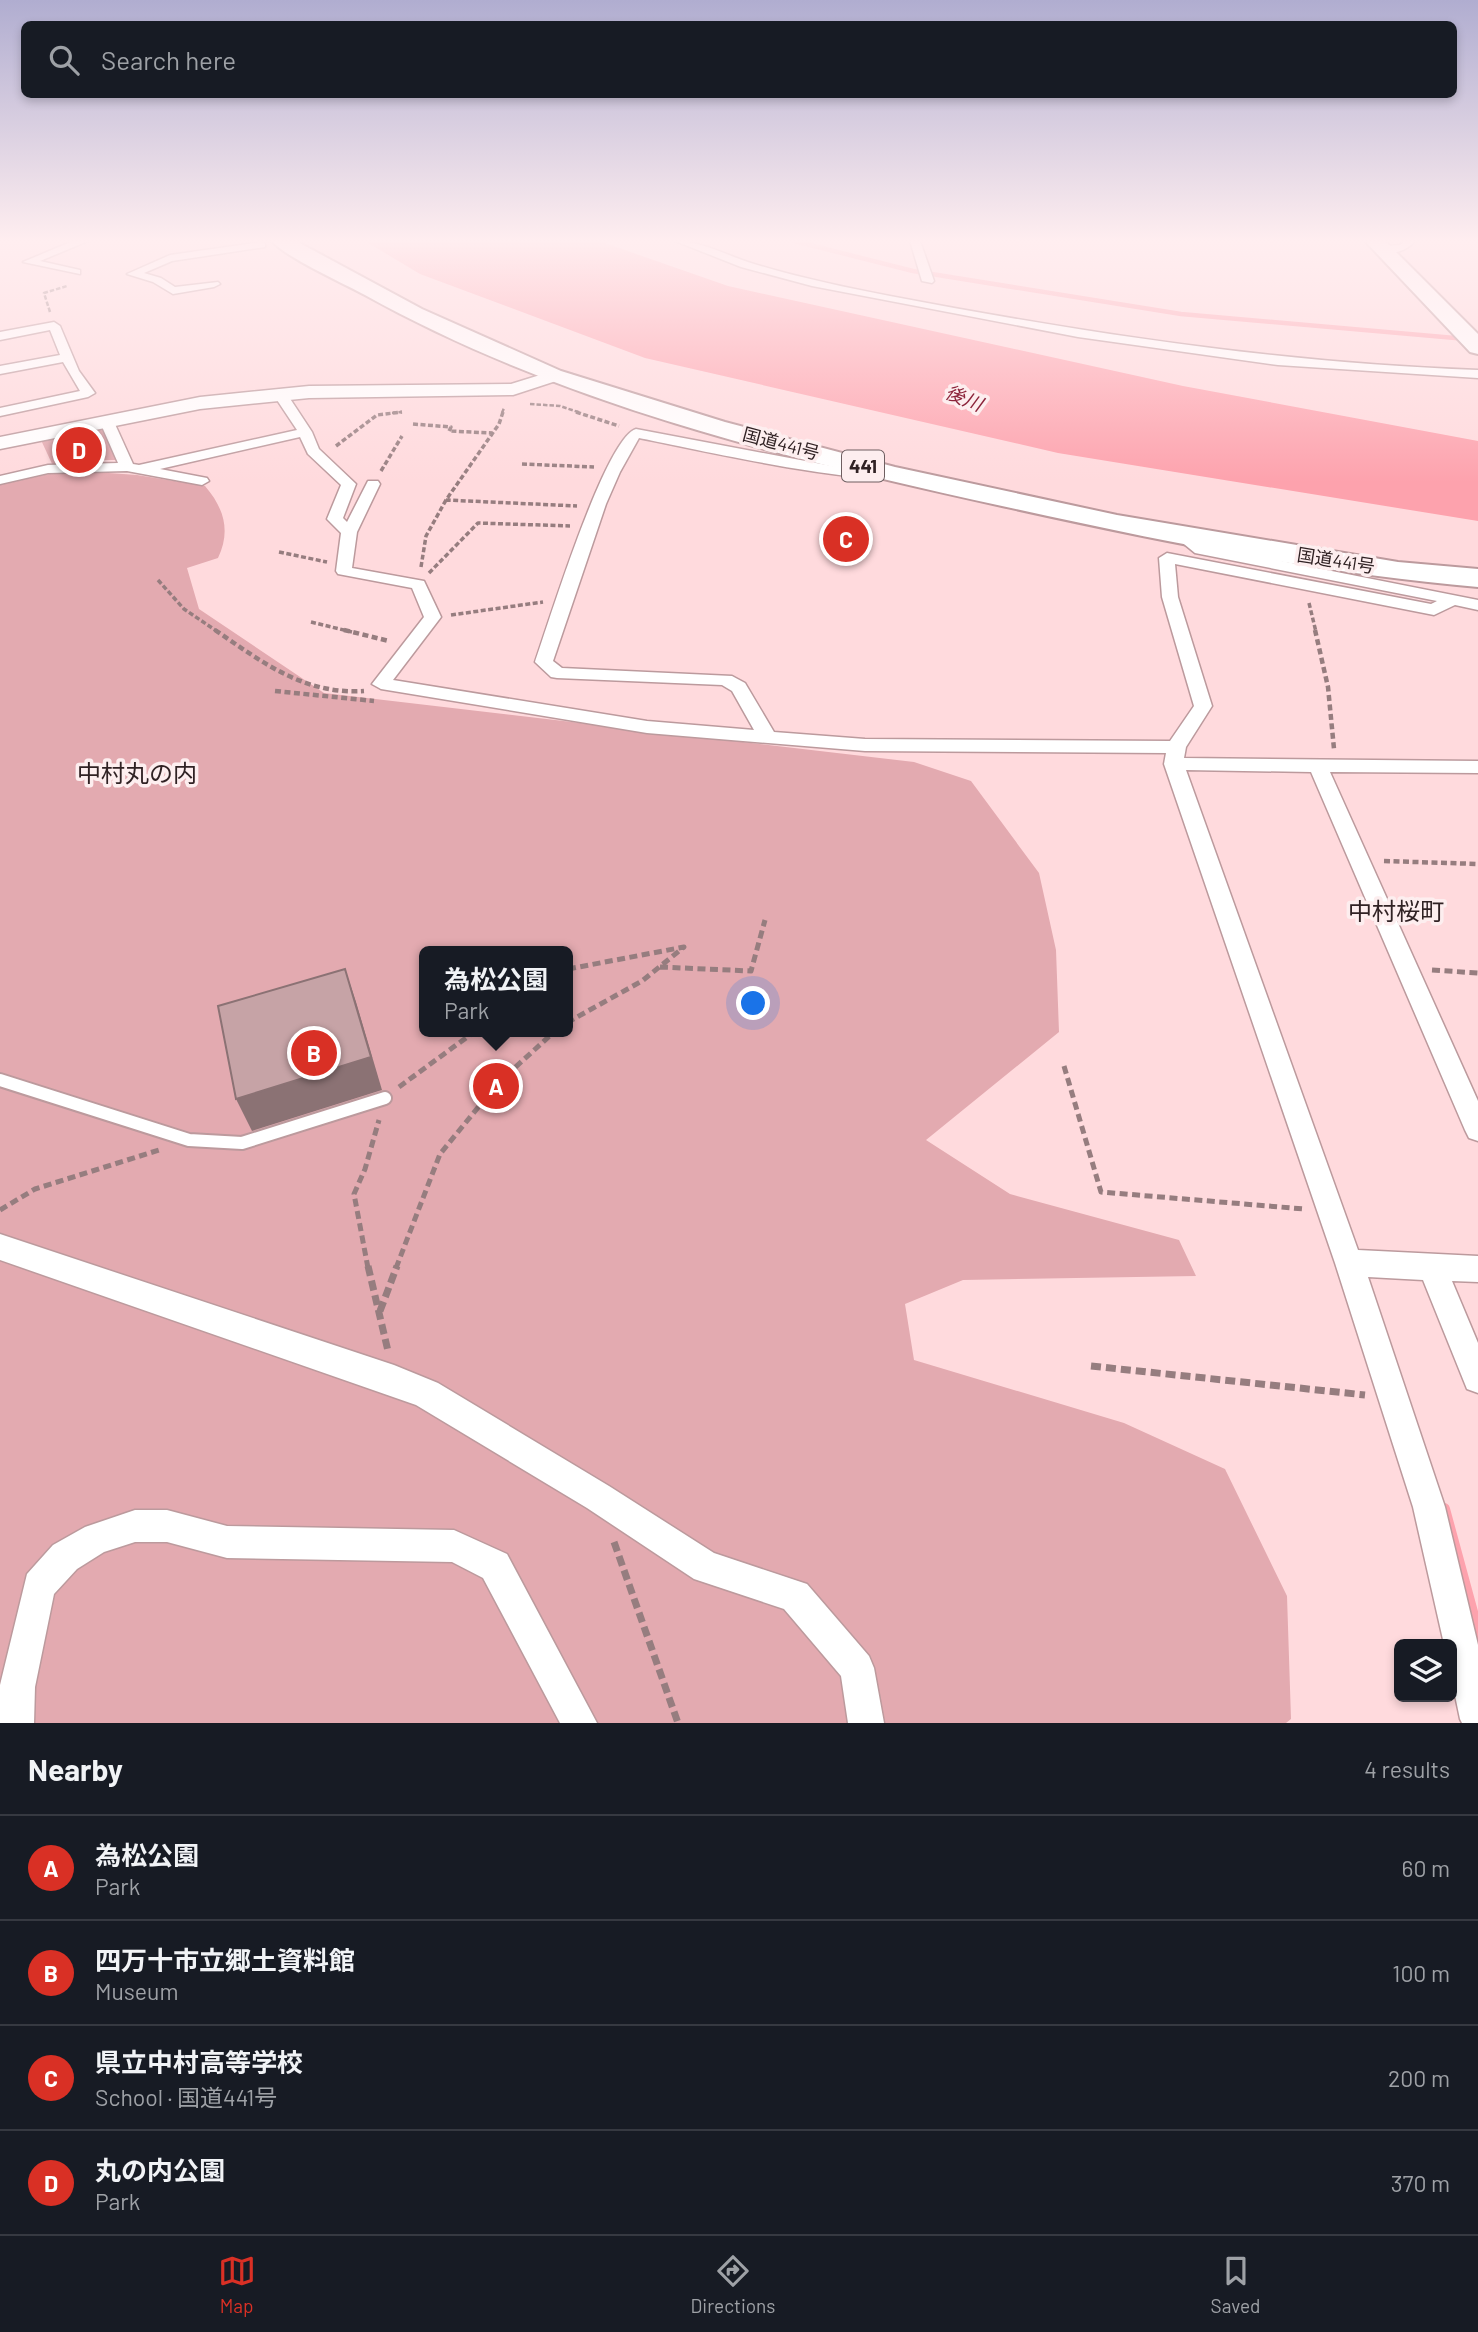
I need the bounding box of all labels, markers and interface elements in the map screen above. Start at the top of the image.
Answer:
search box [21,21,1457,98]
icon: search [45,41,83,79]
text: Search here [101,44,236,75]
water label: 後川 [942,380,988,416]
street label: 国道441号 [741,422,822,464]
pin: D [56,424,102,476]
road number: 441 [842,450,884,481]
pin: C [823,513,869,565]
street label: 国道441号 [1296,543,1377,577]
district label: 中村丸の内 [77,758,197,787]
district label: 中村桜町 [1348,896,1444,925]
popup [419,946,573,1037]
text: 為松公園 [444,963,548,994]
your location [736,986,770,1020]
text: Park [444,996,489,1024]
pin: B [291,1027,337,1079]
pin: A [473,1060,519,1112]
map controls [1394,1639,1457,1702]
button: layers [1394,1639,1457,1702]
text: Nearby [28,1751,123,1787]
text: 4 results [1364,1755,1450,1783]
text: 為松公園 [95,1839,199,1870]
text: A [43,1854,59,1882]
text: 60 m [1402,1854,1450,1882]
text: Park [95,1872,140,1900]
text: 四万十市立郷土資料館 [95,1944,355,1975]
text: B [44,1959,58,1987]
text: 100 m [1392,1959,1450,1987]
text: Museum [95,1977,178,2005]
text: 県立中村高等学校 [95,2046,303,2077]
text: C [44,2064,58,2092]
text: 200 m [1388,2064,1450,2092]
text: School · 国道441号 [95,2083,277,2111]
text: 丸の内公園 [95,2154,225,2185]
text: D [44,2169,58,2197]
text: 370 m [1391,2169,1450,2197]
text: Park [95,2187,140,2215]
tab: Map [218,2252,256,2317]
tab: Directions [691,2252,776,2317]
tab: Saved [1211,2252,1260,2317]

